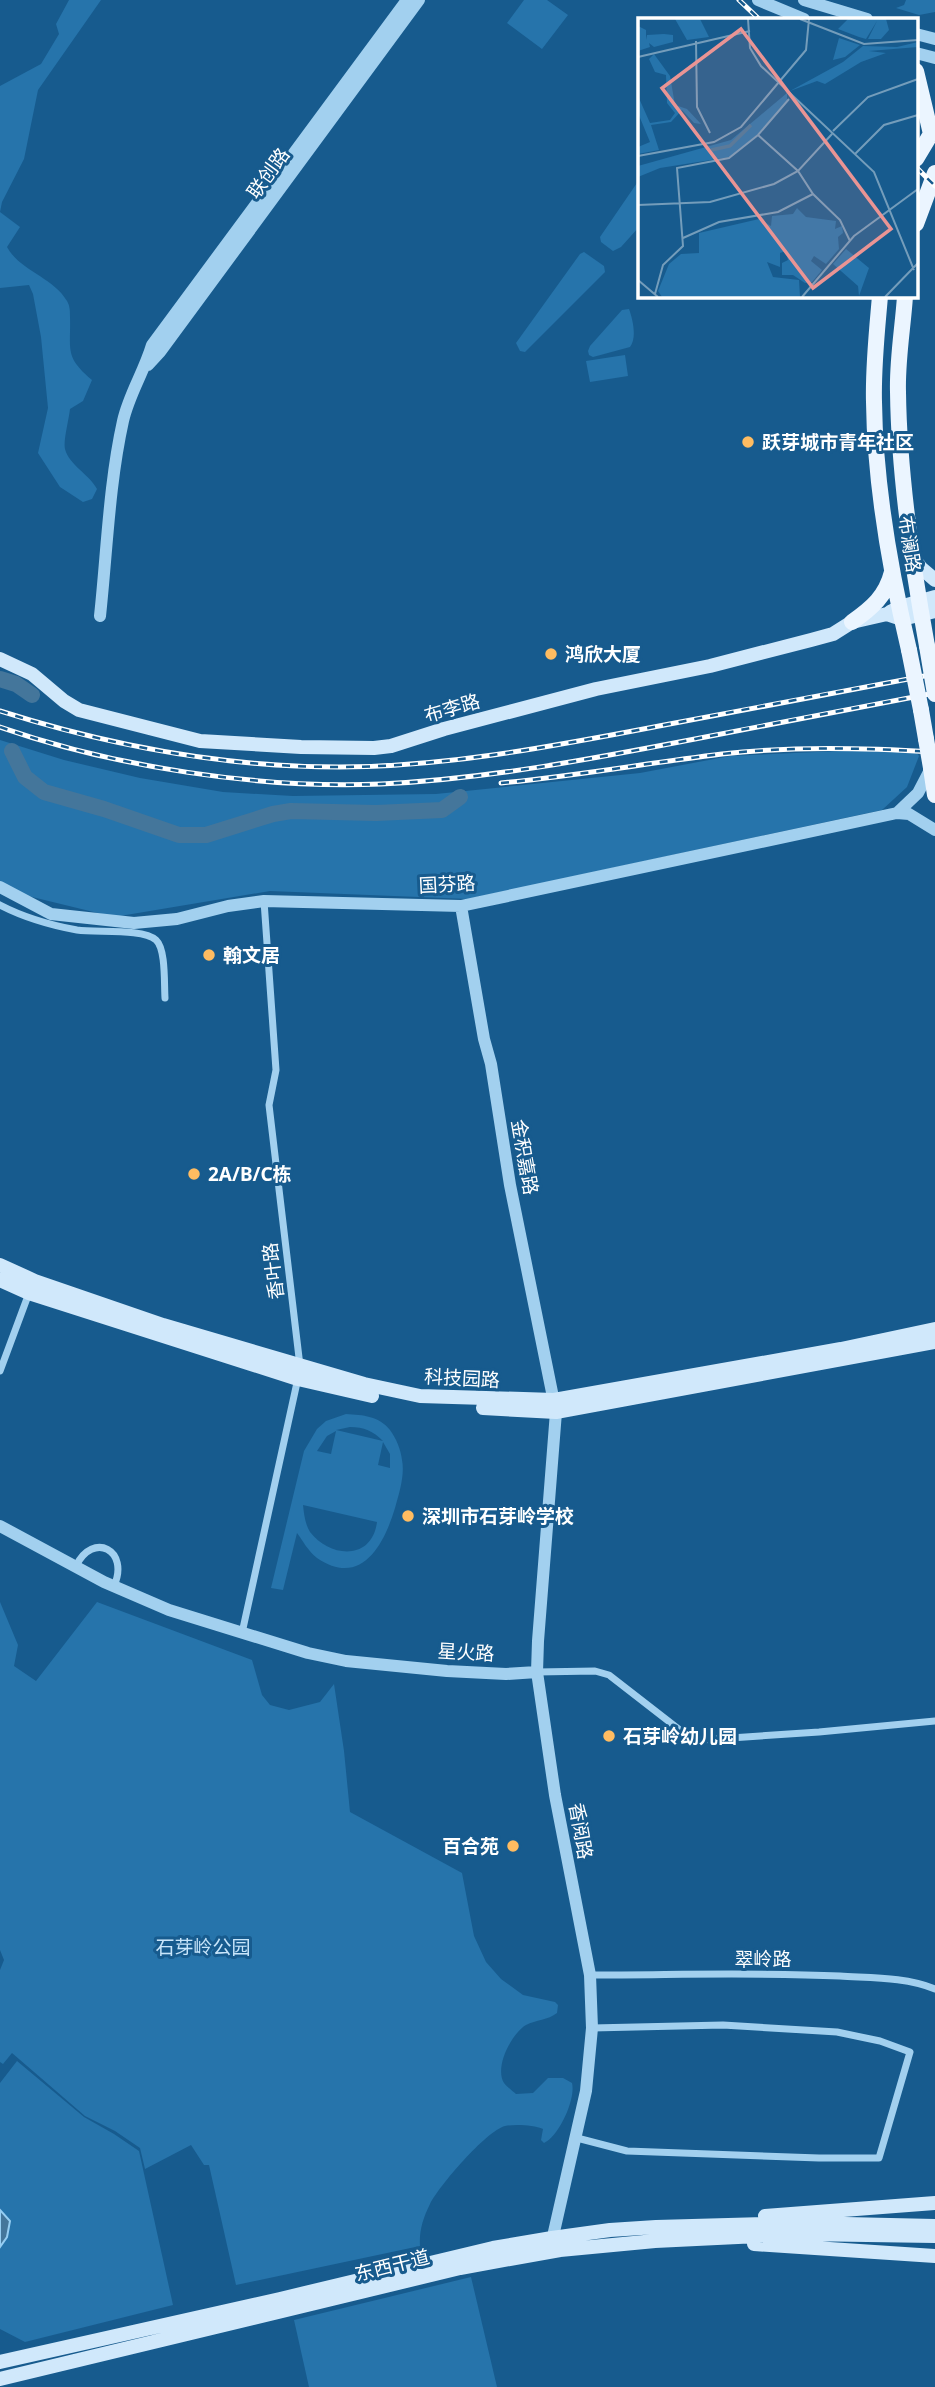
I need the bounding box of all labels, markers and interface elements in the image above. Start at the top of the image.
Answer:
inset map [638,18,918,298]
street label: 联创路 [241,142,295,204]
place label: 跃芽城市青年社区 [762,429,914,455]
marker: 跃芽城市青年社区 [740,434,756,450]
street label: 布澜路 [893,514,927,574]
place label: 鸿欣大厦 [565,641,641,667]
marker: 鸿欣大厦 [543,646,559,662]
street label: 布李路 [421,688,483,728]
street label: 国芬路 [418,870,476,898]
place label: 翰文居 [223,942,280,968]
marker: 翰文居 [201,947,217,963]
street label: 金积嘉路 [506,1117,544,1197]
place label: 2A/B/C栋 [208,1161,292,1187]
marker: 2A/B/C栋 [186,1166,202,1182]
street label: 香叶路 [257,1241,289,1301]
street label: 科技园路 [423,1363,501,1393]
place label: 深圳市石芽岭学校 [422,1503,574,1529]
marker: 深圳市石芽岭学校 [400,1508,416,1524]
street label: 星火路 [437,1638,495,1666]
place label: 石芽岭幼儿园 [623,1723,737,1749]
marker: 石芽岭幼儿园 [601,1728,617,1744]
street label: 香阅路 [563,1801,599,1861]
place label: 百合苑 [442,1833,499,1859]
marker: 百合苑 [505,1838,521,1854]
park label: 石芽岭公园 [155,1934,251,1960]
street label: 翠岭路 [734,1946,792,1972]
street label: 东西干道 [352,2243,432,2287]

